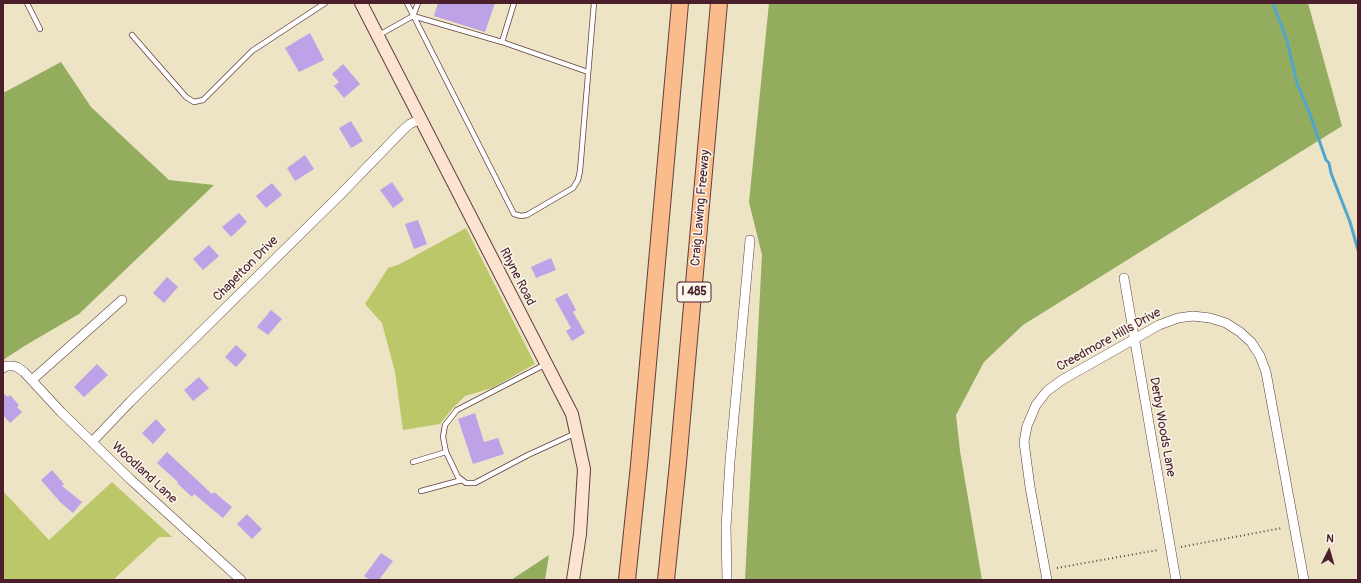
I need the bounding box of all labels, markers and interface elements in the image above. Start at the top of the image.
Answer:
street label: Craig Lawing Freeway [688,149,714,267]
street label: Chapelton Drive [210,233,282,305]
street label: Rhyne Road [496,246,538,308]
road number: I 485 [677,282,711,302]
street label: Creedmore Hills Drive [1054,305,1164,375]
street label: Derby Woods Lane [1146,376,1178,478]
street label: Woodland Lane [108,439,180,507]
north arrow [1309,531,1349,571]
text: N [1326,532,1334,545]

